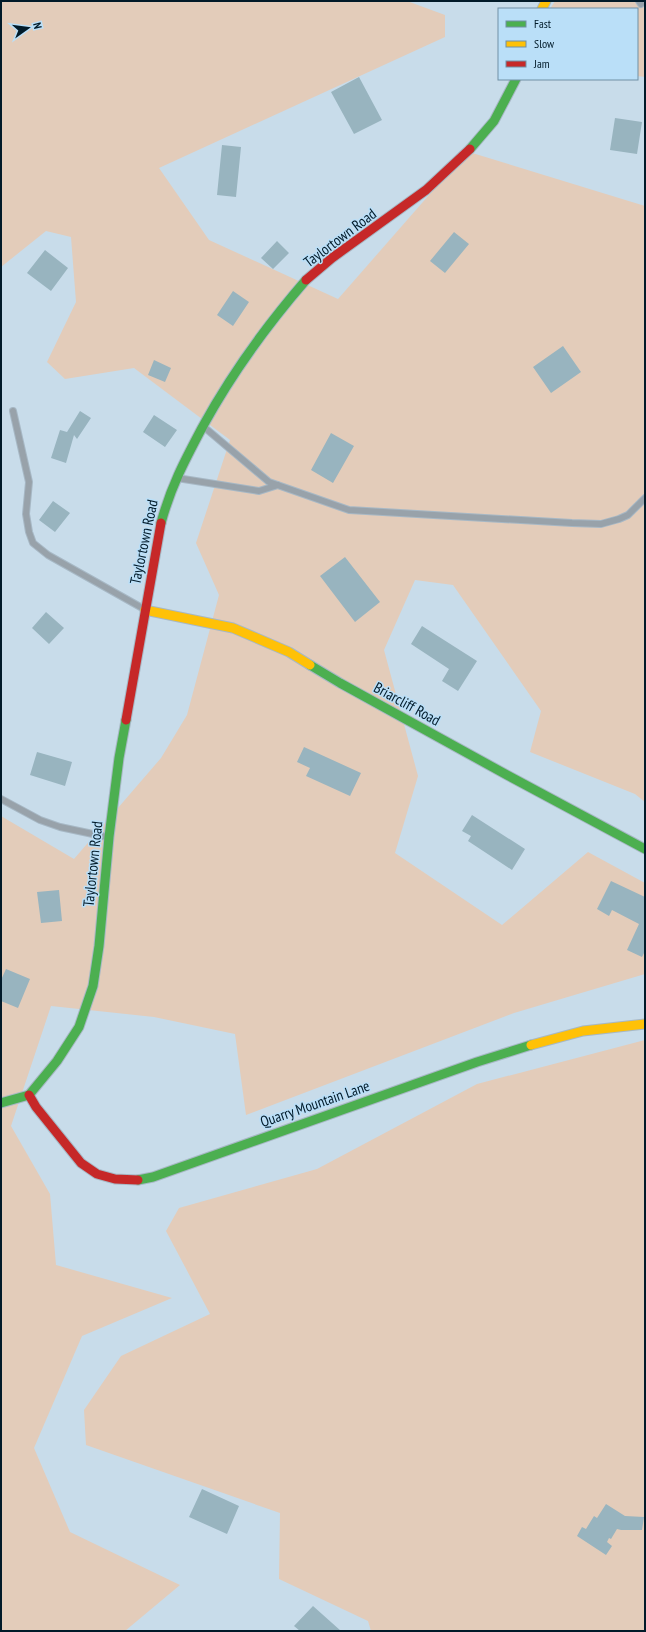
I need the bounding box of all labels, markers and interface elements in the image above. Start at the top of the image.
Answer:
north arrow [8,8,48,48]
legend [498,8,638,80]
text: Fast [534,16,552,31]
text: N [30,21,45,30]
text: Slow [534,36,555,51]
text: Jam [533,56,550,71]
street label: Taylortown Road [300,204,380,271]
street label: Taylortown Road [125,498,162,586]
street label: Briarcliff Road [371,678,444,730]
street label: Taylortown Road [79,820,106,908]
street label: Quarry Mountain Lane [258,1076,372,1131]

